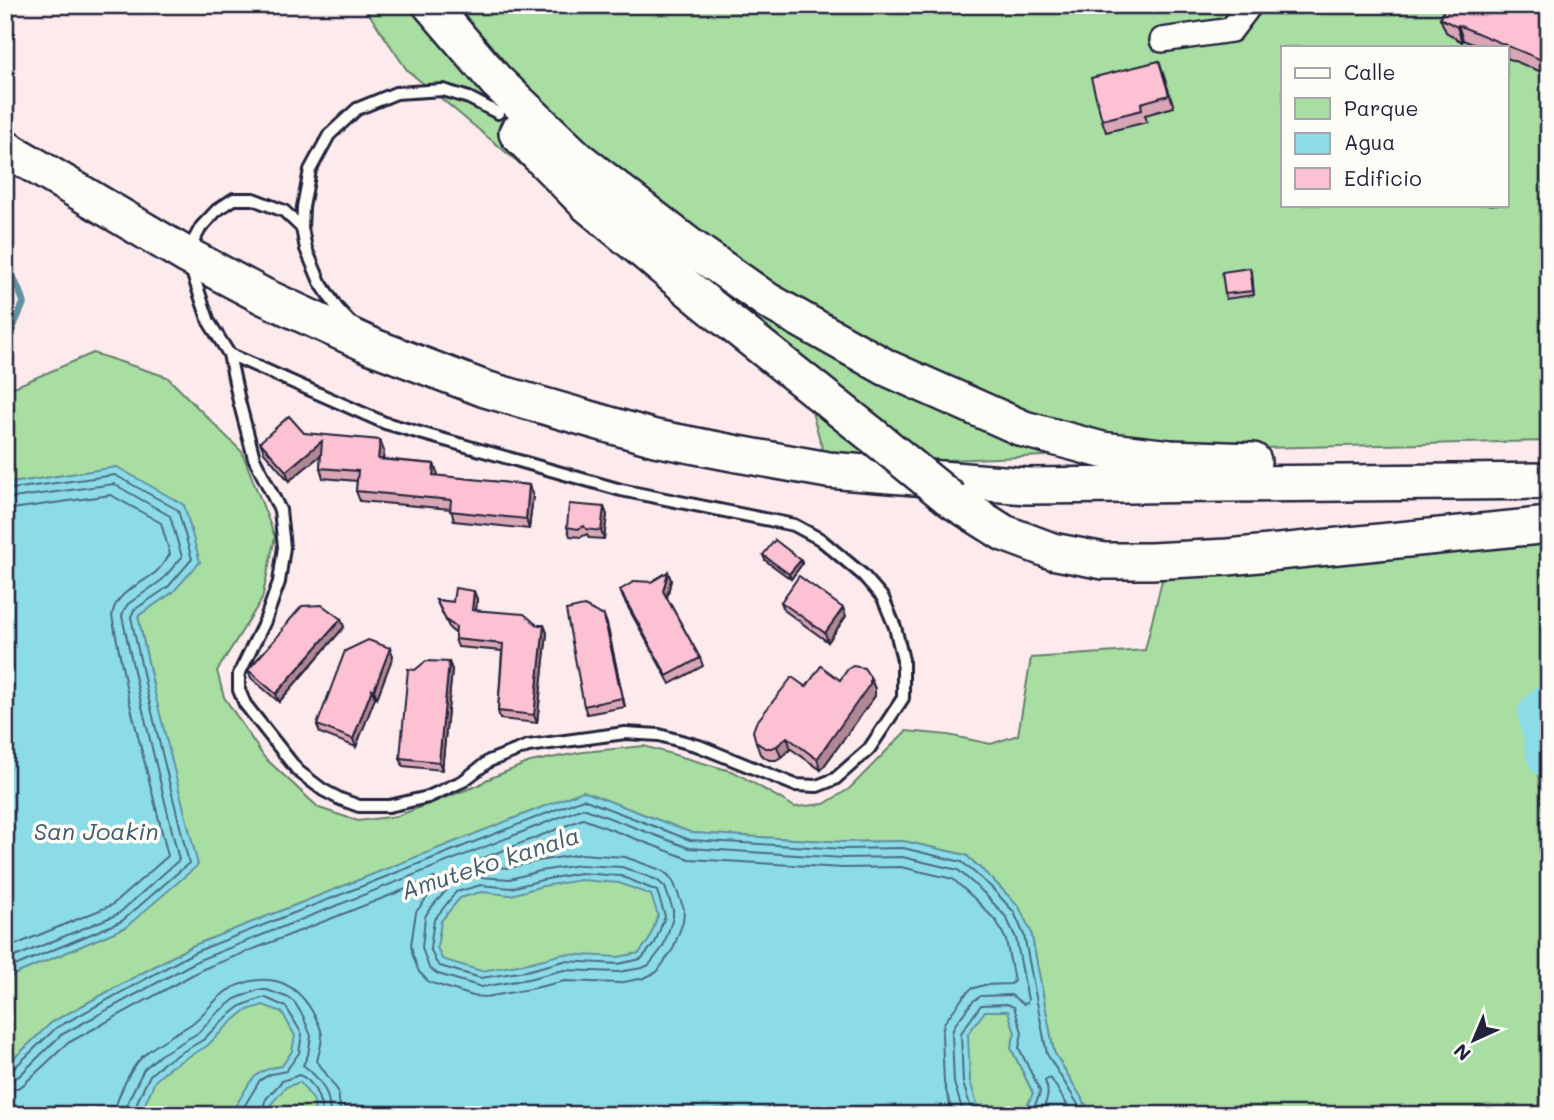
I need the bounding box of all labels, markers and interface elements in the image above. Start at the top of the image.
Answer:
legend [1281,46,1508,206]
text: Calle [1344,58,1396,85]
text: Parque [1344,94,1418,121]
text: Agua [1344,128,1395,155]
text: Edificio [1344,164,1422,191]
water label: San Joakin [33,815,159,846]
water label: Amuteko kanala [397,819,583,905]
north arrow [1438,1004,1508,1074]
text: N [1448,1039,1476,1067]

